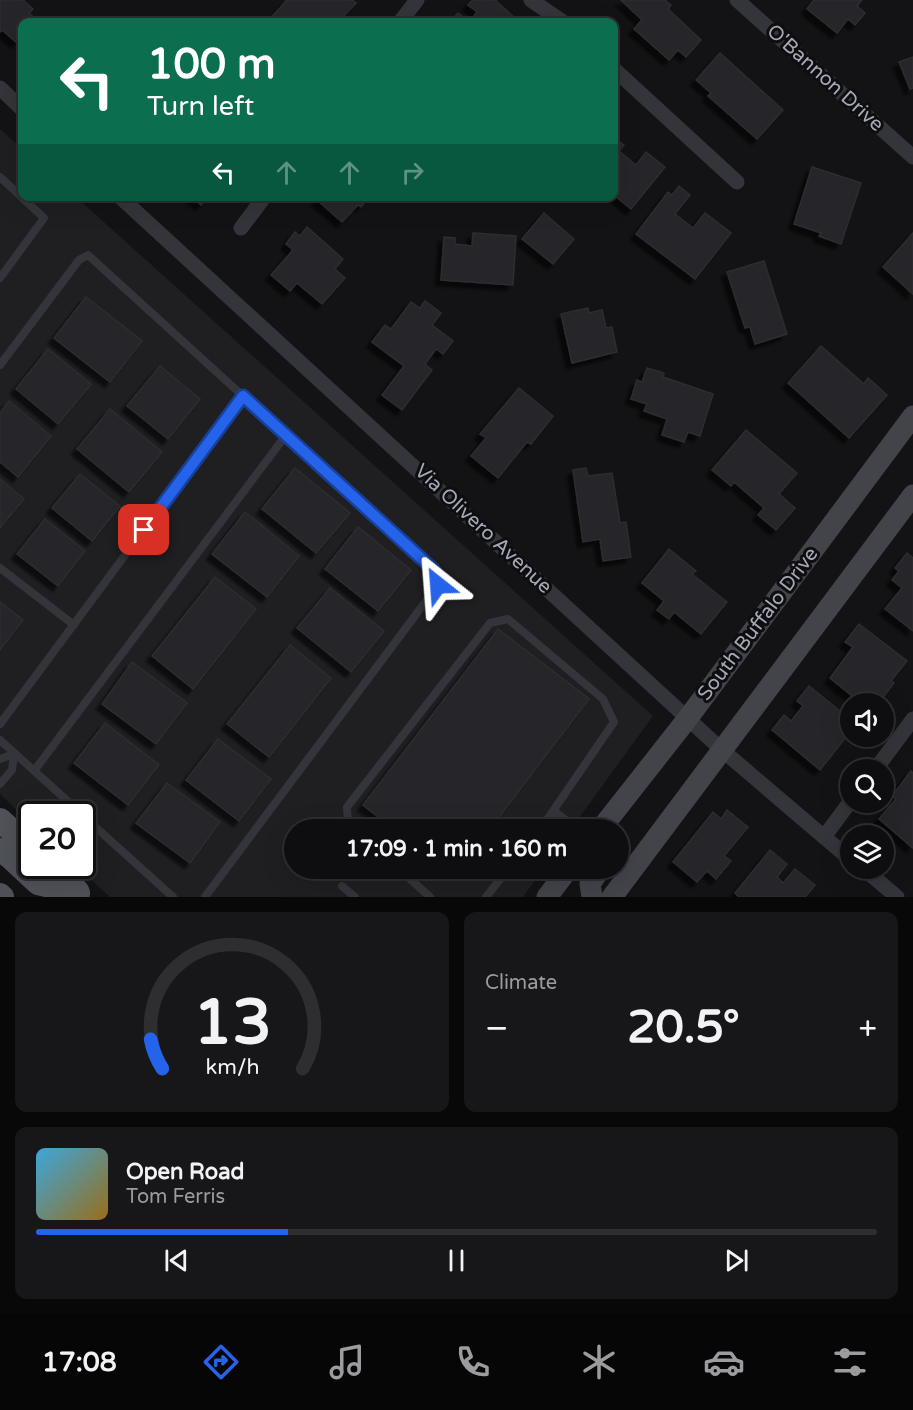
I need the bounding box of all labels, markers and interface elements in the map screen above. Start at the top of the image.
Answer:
street label: O'Bannon Drive [762,19,888,137]
text: 100 m [147,39,276,90]
icon: left [48,42,126,120]
text: Turn left [147,90,254,123]
icon: left [207,156,240,189]
icon: ahead [270,156,303,189]
icon: ahead [333,156,366,189]
icon: right [396,156,429,189]
street label: Via Olivero Avenue [409,459,557,599]
pin [118,504,169,555]
icon: arrive [127,513,160,546]
street label: South Buffalo Drive [693,543,823,705]
position arrow [406,553,470,617]
map controls [840,693,894,879]
button: sound [840,693,894,747]
button: search [840,759,894,813]
speed limit sign: 20 [18,801,96,879]
button: layers [840,825,894,879]
text: 17:09 · 1 min · 160 m [346,836,567,862]
text: Climate [485,971,557,995]
text: 13 [193,986,271,1061]
text: 20.5° [627,1001,740,1055]
text: − [485,1009,509,1048]
text: + [858,1009,877,1048]
text: km/h [205,1054,259,1080]
text: Open Road [126,1159,244,1185]
text: Tom Ferris [126,1185,225,1209]
icon: previous [160,1244,193,1277]
icon: pause [440,1244,473,1277]
icon: next [720,1244,753,1277]
icon: directions [200,1341,242,1383]
icon: music [326,1341,368,1383]
icon: phone [452,1341,494,1383]
icon: climate [578,1341,620,1383]
icon: car [703,1341,745,1383]
icon: filters [829,1341,871,1383]
text: 17:08 [42,1346,117,1379]

